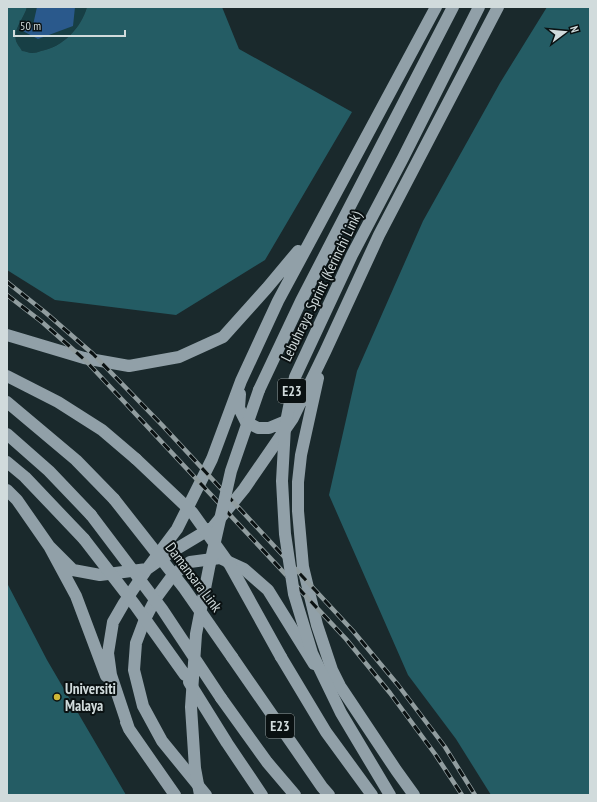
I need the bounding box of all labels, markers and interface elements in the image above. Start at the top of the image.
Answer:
scale bar [14,12,125,38]
north arrow [545,12,585,52]
text: 50 m [20,18,41,33]
text: N [567,24,582,34]
street label: Lebuhraya Sprint (Kerinchi Link) [276,207,366,364]
road number: E23 [278,379,306,403]
street label: Damansara Link [162,538,227,616]
place label: Universiti Malaya [65,679,116,715]
marker: Universiti Malaya [52,692,62,702]
road number: E23 [266,714,294,738]

